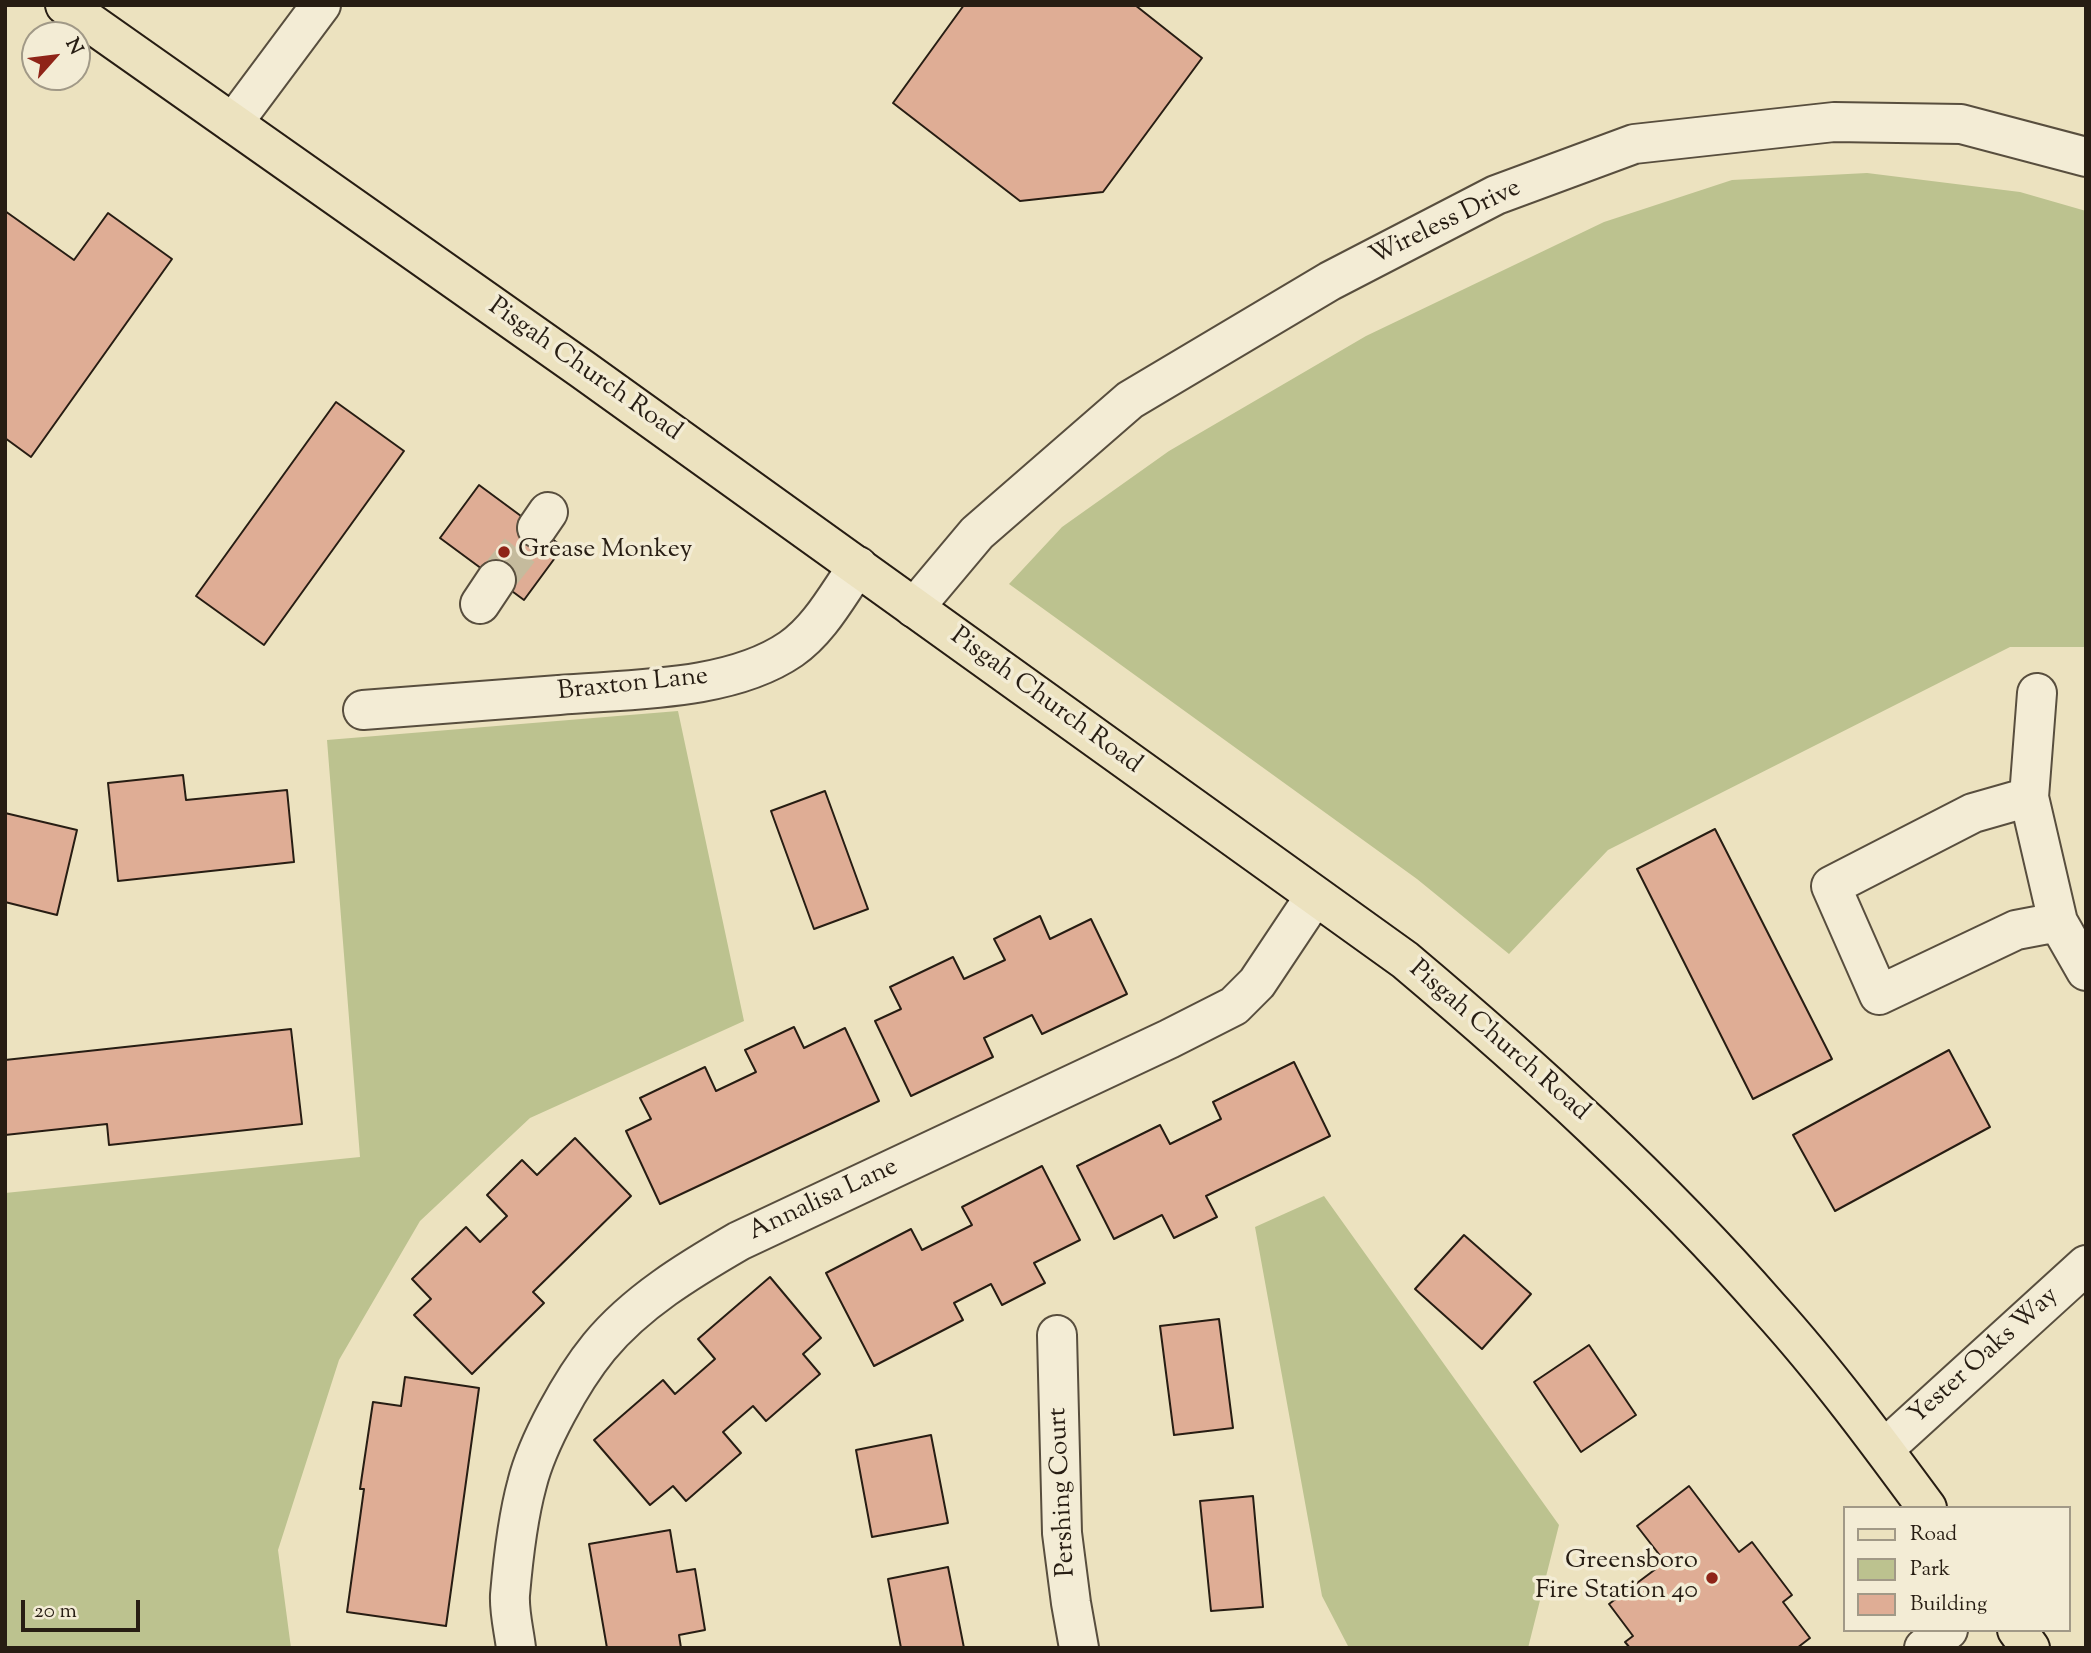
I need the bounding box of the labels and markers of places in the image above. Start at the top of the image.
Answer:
place label: Grease Monkey [518,536,692,568]
marker: Grease Monkey [496,544,512,560]
place label: Greensboro Fire Station 40 [1535,1547,1698,1608]
marker: Greensboro Fire Station 40 [1704,1570,1720,1586]

